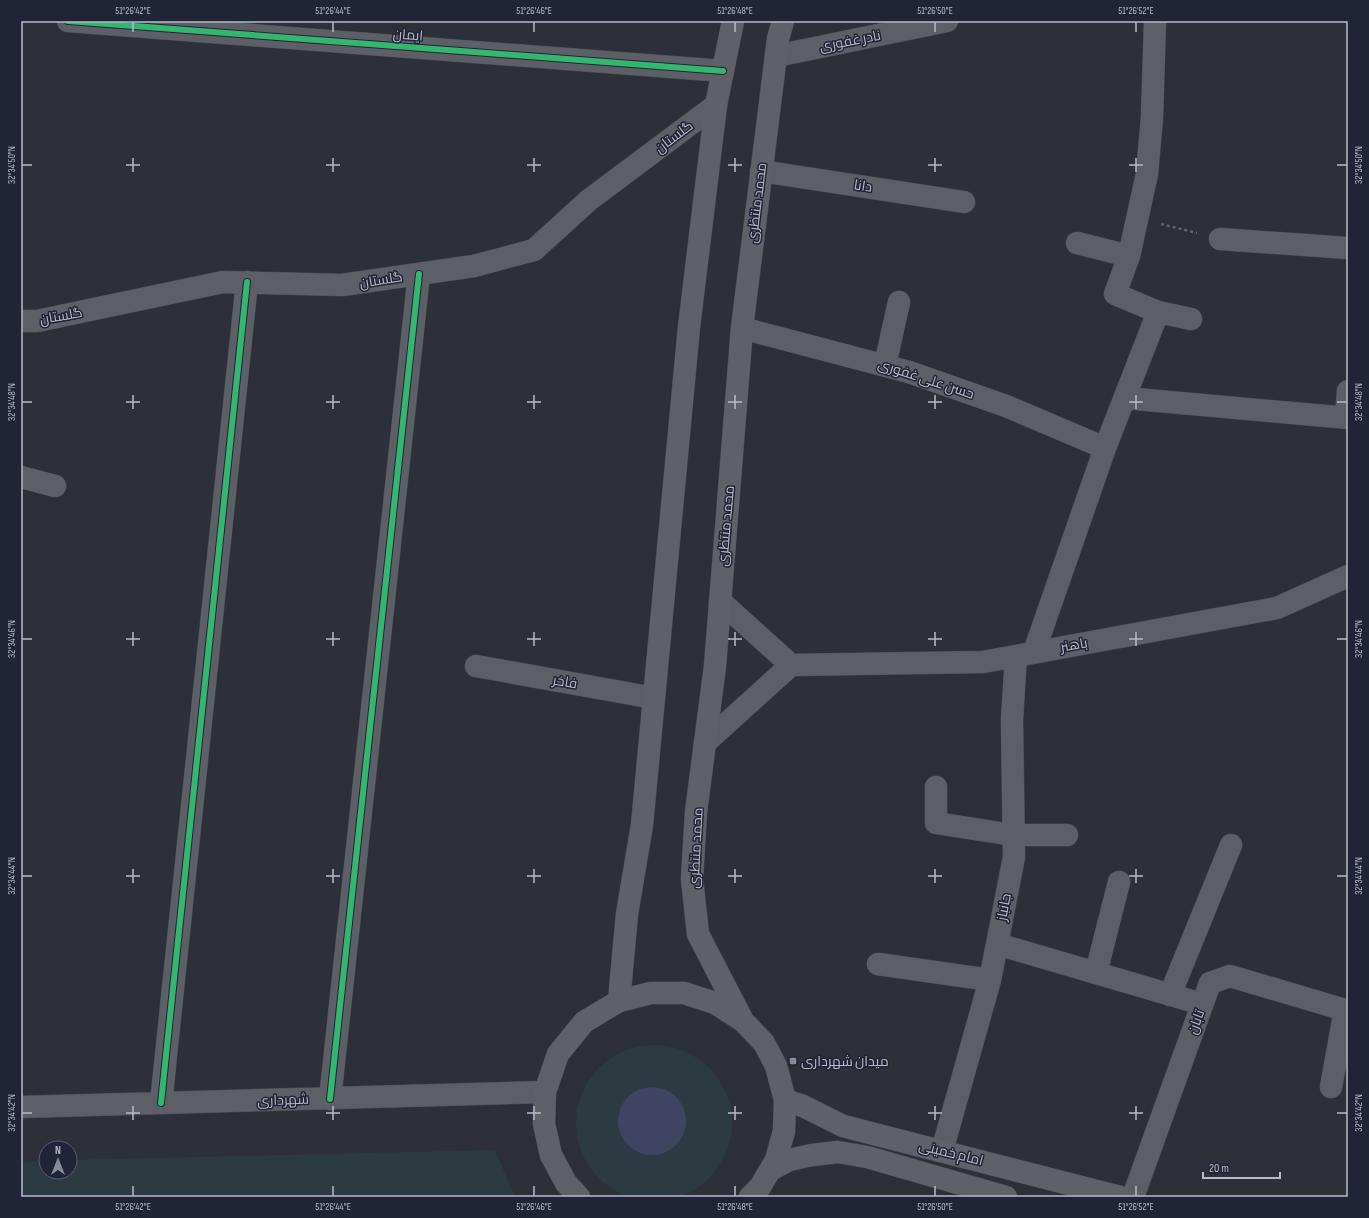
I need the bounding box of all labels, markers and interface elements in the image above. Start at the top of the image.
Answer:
text: 51°26'42"E [115,5,151,17]
text: 51°26'44"E [315,5,351,17]
text: 51°26'46"E [516,5,552,17]
text: 51°26'48"E [717,5,753,17]
text: 51°26'50"E [917,5,953,17]
text: 51°26'52"E [1118,5,1154,17]
street label: ایمان [392,25,424,45]
street label: نادر غفوری [818,27,882,55]
street label: گلستان [652,117,696,157]
text: 32°34'50"N [6,146,18,184]
text: 32°34'50"N [1353,146,1365,184]
street label: محمد منتظری [744,162,770,244]
street label: دانا [853,176,873,196]
street label: گلستان [358,268,404,292]
street label: گلستان [38,304,84,328]
street label: حسن علی غفوری [876,355,976,403]
text: 32°34'48"N [6,383,18,421]
text: 32°34'48"N [1353,383,1365,421]
street label: محمد منتظری [714,485,738,567]
text: 32°34'46"N [6,620,18,658]
text: 32°34'46"N [1353,620,1365,658]
street label: باهنر [1058,634,1089,656]
street label: فاخر [550,671,579,693]
street label: محمد منتظری [685,807,707,889]
text: 32°34'44"N [6,857,18,895]
text: 32°34'44"N [1353,857,1365,895]
street label: جانباز [993,892,1015,923]
street label: تابان [1184,1007,1208,1037]
place label: میدان شهرداری [801,1053,889,1070]
marker: میدان شهرداری [788,1056,798,1066]
street label: شهرداری [257,1091,309,1109]
text: 32°34'42"N [6,1094,18,1132]
text: 32°34'42"N [1353,1094,1365,1132]
street label: امام خمینی [917,1137,985,1170]
north arrow [38,1140,78,1180]
text: N [55,1144,61,1157]
scale bar [1203,1154,1280,1180]
text: 20 m [1209,1161,1229,1176]
text: 51°26'42"E [115,1201,151,1213]
text: 51°26'44"E [315,1201,351,1213]
text: 51°26'46"E [516,1201,552,1213]
text: 51°26'48"E [717,1201,753,1213]
text: 51°26'50"E [917,1201,953,1213]
text: 51°26'52"E [1118,1201,1154,1213]

